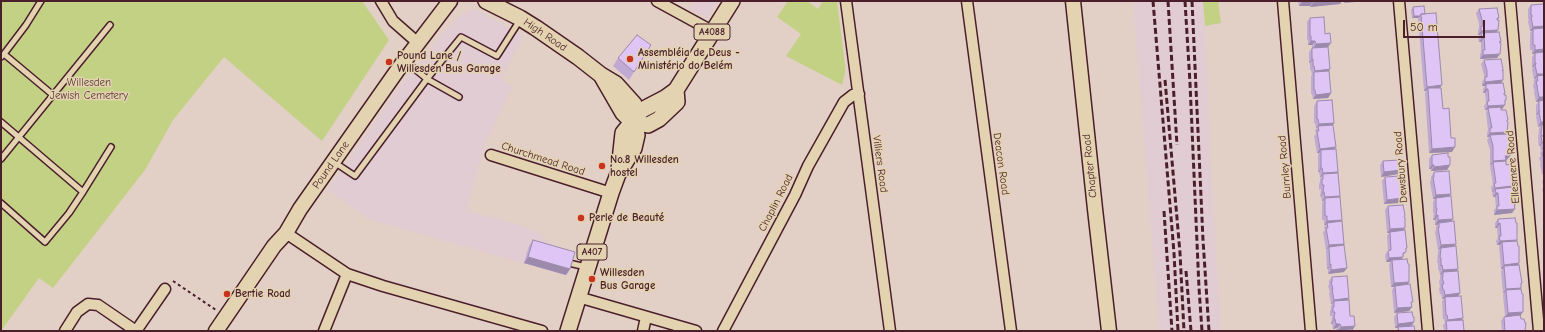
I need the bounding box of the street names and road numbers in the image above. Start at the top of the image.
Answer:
street label: High Road [521,16,569,54]
road number: A4088 [694,24,730,40]
street label: Ellesmere Road [1503,130,1523,204]
street label: Dewsbury Road [1391,131,1411,203]
street label: Deacon Road [990,132,1012,196]
street label: Chapter Road [1080,133,1100,199]
street label: Villiers Road [869,135,891,193]
street label: Burnley Road [1276,135,1294,199]
street label: Pound Lane [310,139,352,191]
street label: Churchmead Road [500,139,586,179]
street label: Chaplin Road [756,172,796,234]
road number: A407 [577,244,607,260]

